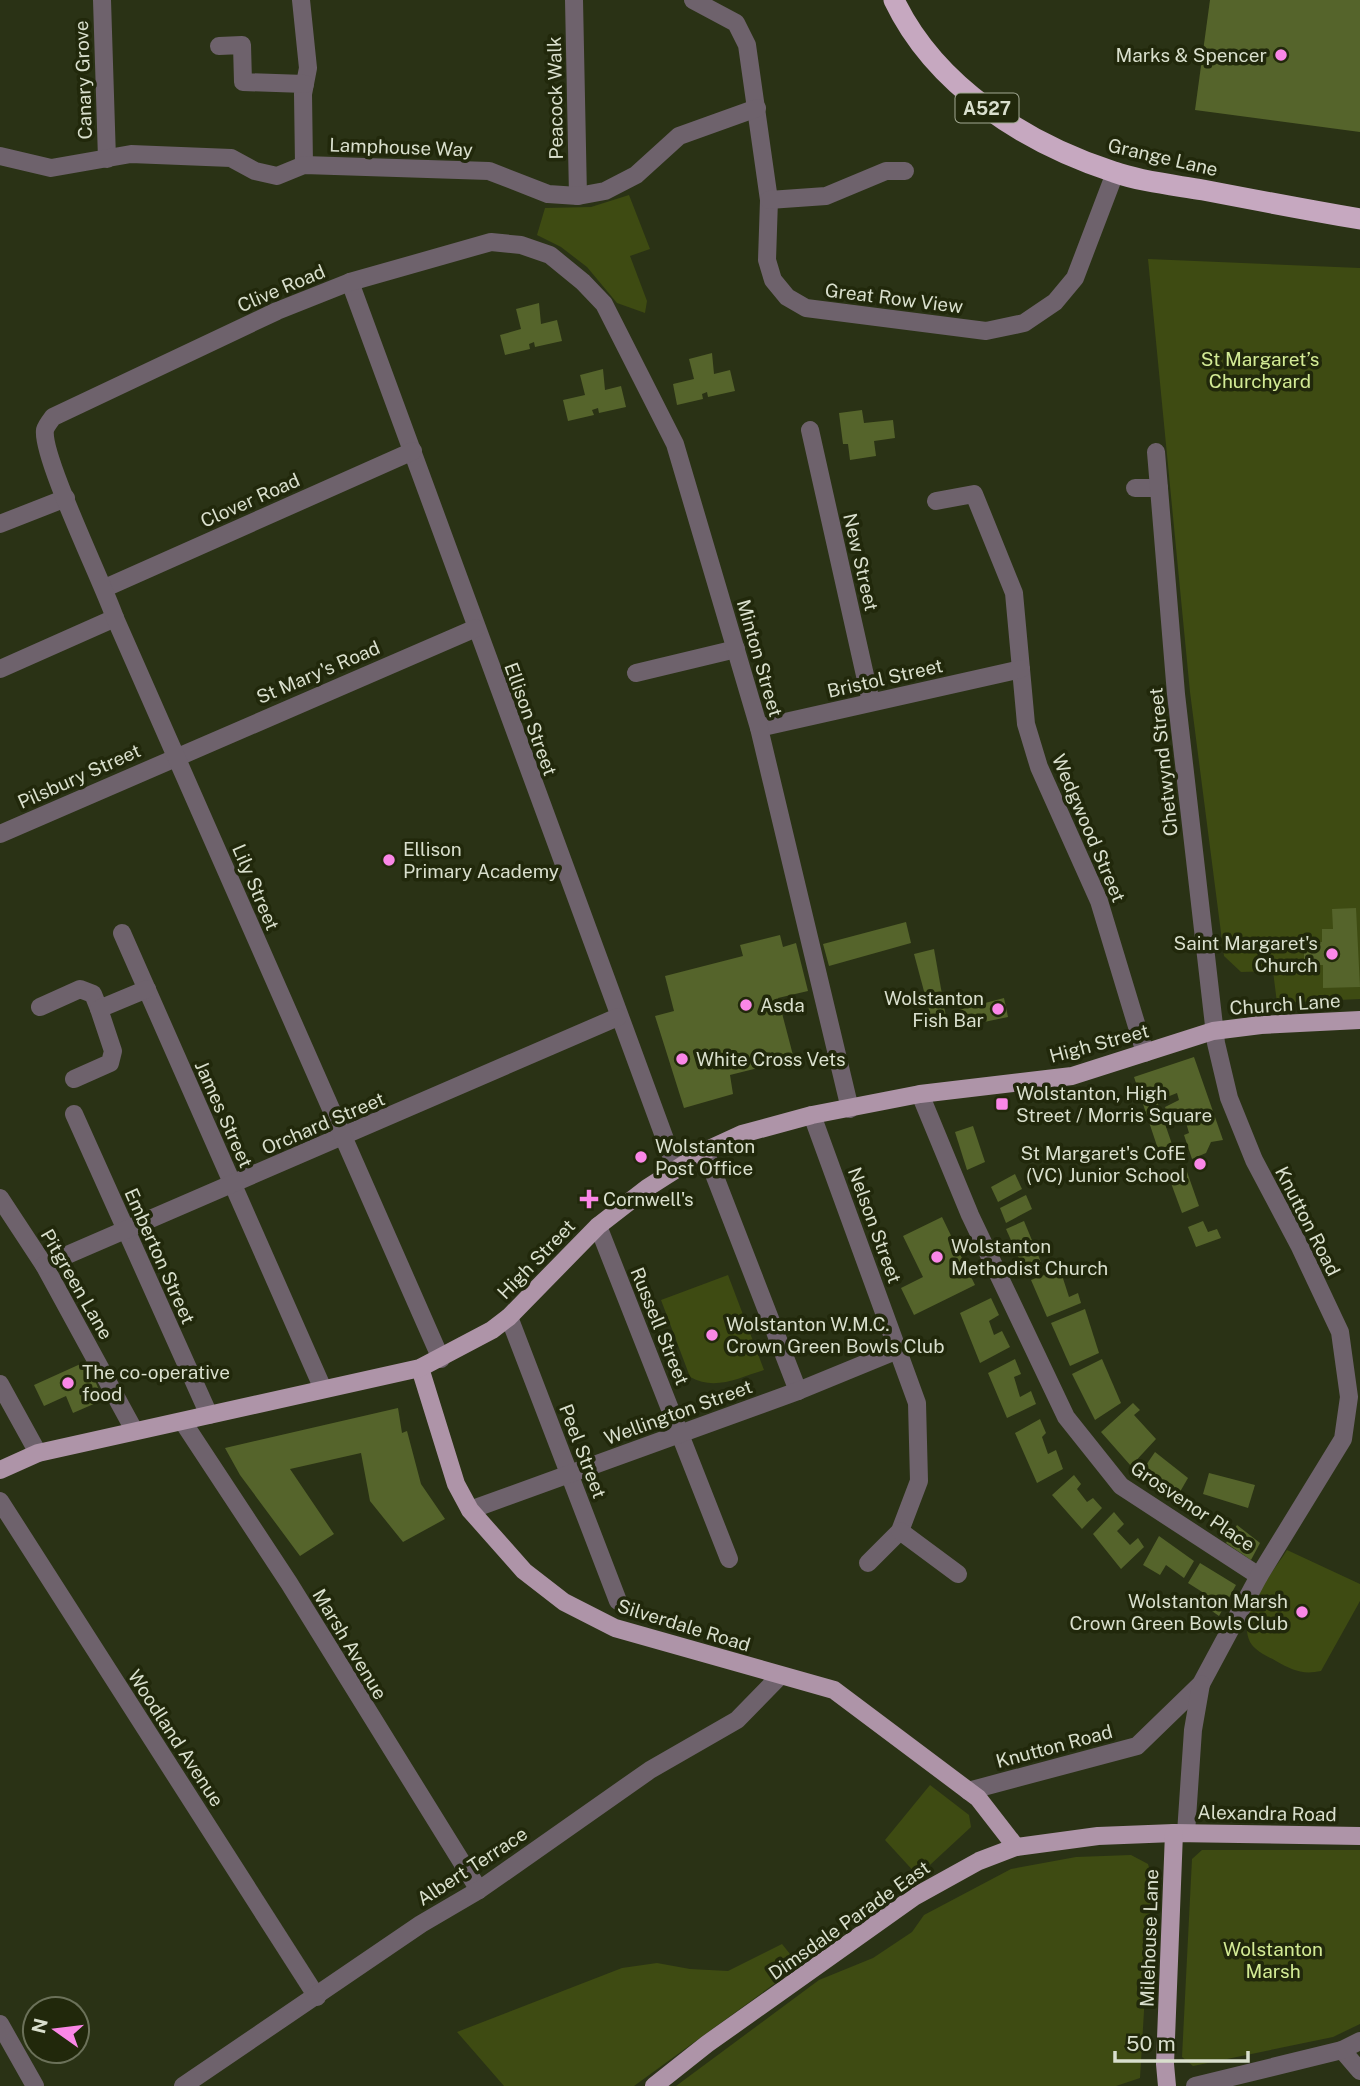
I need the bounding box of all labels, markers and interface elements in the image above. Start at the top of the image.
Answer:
street label: Canary Grove [70,20,96,140]
street label: Peacock Walk [543,36,567,160]
place label: Marks & Spencer [1115,44,1267,66]
marker: Marks & Spencer [1273,47,1289,63]
road number: A527 [956,94,1018,122]
street label: Lamphouse Way [329,133,473,161]
street label: Grange Lane [1106,134,1220,180]
street label: Clive Road [234,260,328,316]
street label: Great Row View [824,279,964,317]
park label: St Margaret’s Churchyard [1201,348,1319,392]
street label: Clover Road [197,468,303,532]
street label: New Street [839,511,883,613]
street label: Minton Street [733,597,787,719]
street label: St Mary's Road [253,636,383,708]
street label: Bristol Street [825,654,945,702]
street label: Ellison Street [500,659,562,779]
street label: Chetwynd Street [1144,687,1182,837]
street label: Pilsbury Street [14,739,144,813]
street label: Wedgwood Street [1048,751,1130,905]
place label: Ellison Primary Academy [403,838,559,882]
street label: Lily Street [228,841,284,933]
marker: Ellison Primary Academy [381,852,397,868]
place label: Saint Margaret's Church [1174,932,1318,976]
marker: Saint Margaret's Church [1324,946,1340,962]
place label: Wolstanton Fish Bar [884,987,984,1031]
street label: Church Lane [1229,989,1341,1019]
place label: Asda [760,994,805,1016]
marker: Asda [738,997,754,1013]
marker: Wolstanton Fish Bar [990,1001,1006,1017]
street label: High Street [1047,1019,1151,1067]
place label: White Cross Vets [696,1048,846,1070]
marker: White Cross Vets [674,1051,690,1067]
street label: James Street [191,1057,257,1171]
place label: Wolstanton, High Street / Morris Square [1016,1082,1212,1126]
street label: Orchard Street [258,1087,388,1159]
marker: Wolstanton, High Street / Morris Square [994,1096,1010,1112]
place label: Wolstanton Post Office [655,1135,755,1179]
place label: St Margaret's CofE (VC) Junior School [1020,1142,1186,1186]
marker: Wolstanton Post Office [633,1149,649,1165]
marker: St Margaret's CofE (VC) Junior School [1192,1156,1208,1172]
street label: Knutton Road [1271,1163,1345,1279]
street label: Nelson Street [844,1164,906,1286]
street label: Emberton Street [120,1185,200,1327]
place label: Cornwell's [603,1188,694,1210]
marker: Cornwell's [581,1191,597,1207]
street label: High Street [493,1215,579,1303]
street label: Pitgreen Lane [37,1225,117,1343]
place label: Wolstanton Methodist Church [951,1235,1108,1279]
marker: Wolstanton Methodist Church [929,1249,945,1265]
street label: Russell Street [626,1264,694,1388]
place label: Wolstanton W.M.C. Crown Green Bowls Club [726,1313,945,1357]
marker: Wolstanton W.M.C. Crown Green Bowls Club [704,1327,720,1343]
place label: The co-operative food [82,1361,230,1405]
marker: The co-operative food [60,1375,76,1391]
street label: Wellington Street [601,1375,755,1449]
street label: Peel Street [555,1401,611,1501]
street label: Grosvenor Place [1127,1456,1259,1556]
street label: Marsh Avenue [308,1585,392,1703]
place label: Wolstanton Marsh Crown Green Bowls Club [1069,1590,1288,1634]
street label: Silverdale Road [615,1594,753,1656]
marker: Wolstanton Marsh Crown Green Bowls Club [1294,1604,1310,1620]
street label: Woodland Avenue [124,1666,228,1810]
street label: Knutton Road [993,1720,1115,1772]
street label: Alexandra Road [1197,1801,1337,1825]
street label: Albert Terrace [413,1822,531,1910]
street label: Dimsdale Parade East [764,1856,934,1984]
street label: Milehouse Lane [1136,1869,1162,2007]
park label: Wolstanton Marsh [1223,1938,1323,1982]
north arrow [21,1995,91,2065]
text: N [27,2016,52,2036]
scale bar [1115,2020,1248,2064]
text: 50 m [1126,2031,1176,2056]

